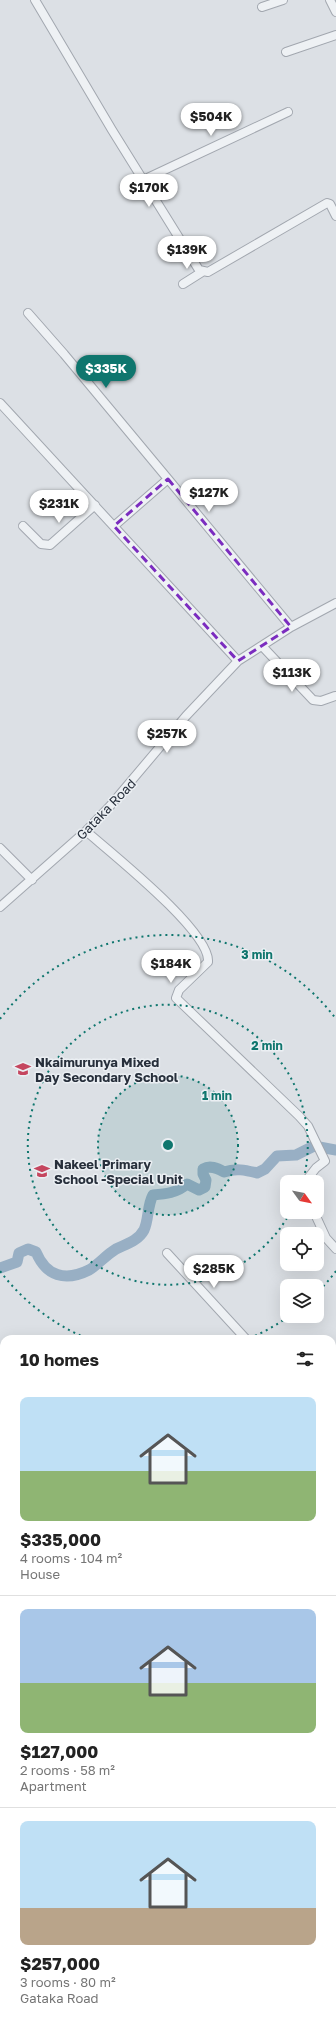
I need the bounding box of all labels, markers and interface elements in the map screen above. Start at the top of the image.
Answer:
pin: $504K [183,103,239,137]
text: $504K [190,108,232,124]
pin: $170K [121,174,177,208]
text: $170K [129,179,169,195]
pin: $139K [159,236,215,270]
text: $139K [166,241,208,257]
pin: $335K [78,355,134,389]
text: $335K [85,360,127,376]
pin: $127K [181,479,237,513]
text: $127K [189,484,229,500]
pin: $231K [31,490,87,524]
text: $231K [39,495,79,511]
pin: $113K [264,659,320,693]
text: $113K [272,664,312,680]
pin: $257K [139,720,195,754]
text: $257K [146,725,188,741]
street label: Gataka Road [73,775,139,843]
text: 3 min [241,947,273,962]
pin: $184K [143,950,199,984]
text: $184K [150,955,192,971]
text: 2 min [251,1038,283,1053]
place label: Nkaimurunya Mixed Day Secondary School [35,1054,179,1085]
school or university icon: Nkaimurunya Mixed Day Secondary School [14,1060,32,1078]
text: 1 min [202,1088,232,1103]
centre of rings [161,1138,175,1152]
place label: Nakeel Primary School -Special Unit [54,1156,183,1187]
school or university icon: Nakeel Primary School -Special Unit [33,1162,51,1180]
north arrow [280,1175,324,1219]
map controls [280,1175,324,1323]
button: locate [280,1227,324,1271]
pin: $285K [186,1255,242,1289]
text: $285K [193,1260,235,1276]
button: layers [280,1279,324,1323]
icon: filters [294,1348,316,1370]
text: 10 homes [20,1349,99,1370]
icon: home [132,1423,204,1495]
text: $335,000 [20,1529,101,1550]
text: 4 rooms · 104 m² [20,1550,122,1566]
text: House [20,1566,60,1582]
icon: home [132,1635,204,1707]
text: $127,000 [20,1741,98,1762]
text: 2 rooms · 58 m² [20,1762,115,1778]
text: Apartment [20,1778,87,1794]
icon: home [132,1847,204,1919]
text: $257,000 [20,1953,100,1974]
text: 3 rooms · 80 m² [20,1974,116,1990]
text: Gataka Road [20,1990,99,2006]

